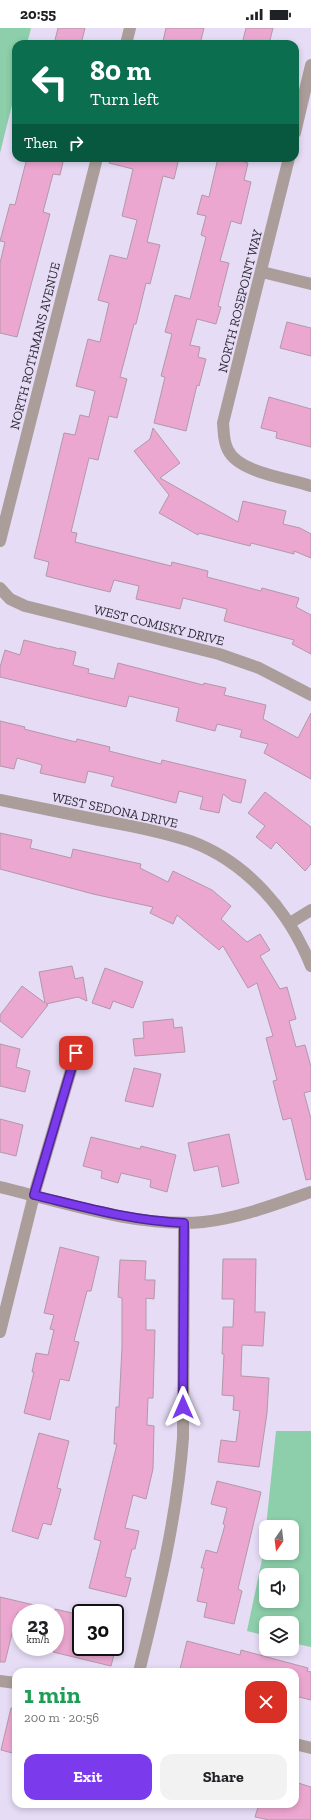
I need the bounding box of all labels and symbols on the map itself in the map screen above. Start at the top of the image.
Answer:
street label: NORTH ROSEPOINT WAY [215,228,265,374]
street label: NORTH ROTHMANS AVENUE [7,260,63,431]
street label: WEST COMISKY DRIVE [92,602,226,649]
street label: WEST SEDONA DRIVE [51,789,180,831]
pin [59,1036,93,1070]
position arrow [162,1386,204,1428]
north arrow [259,1520,299,1560]
speed limit sign: 30 [72,1604,124,1656]

